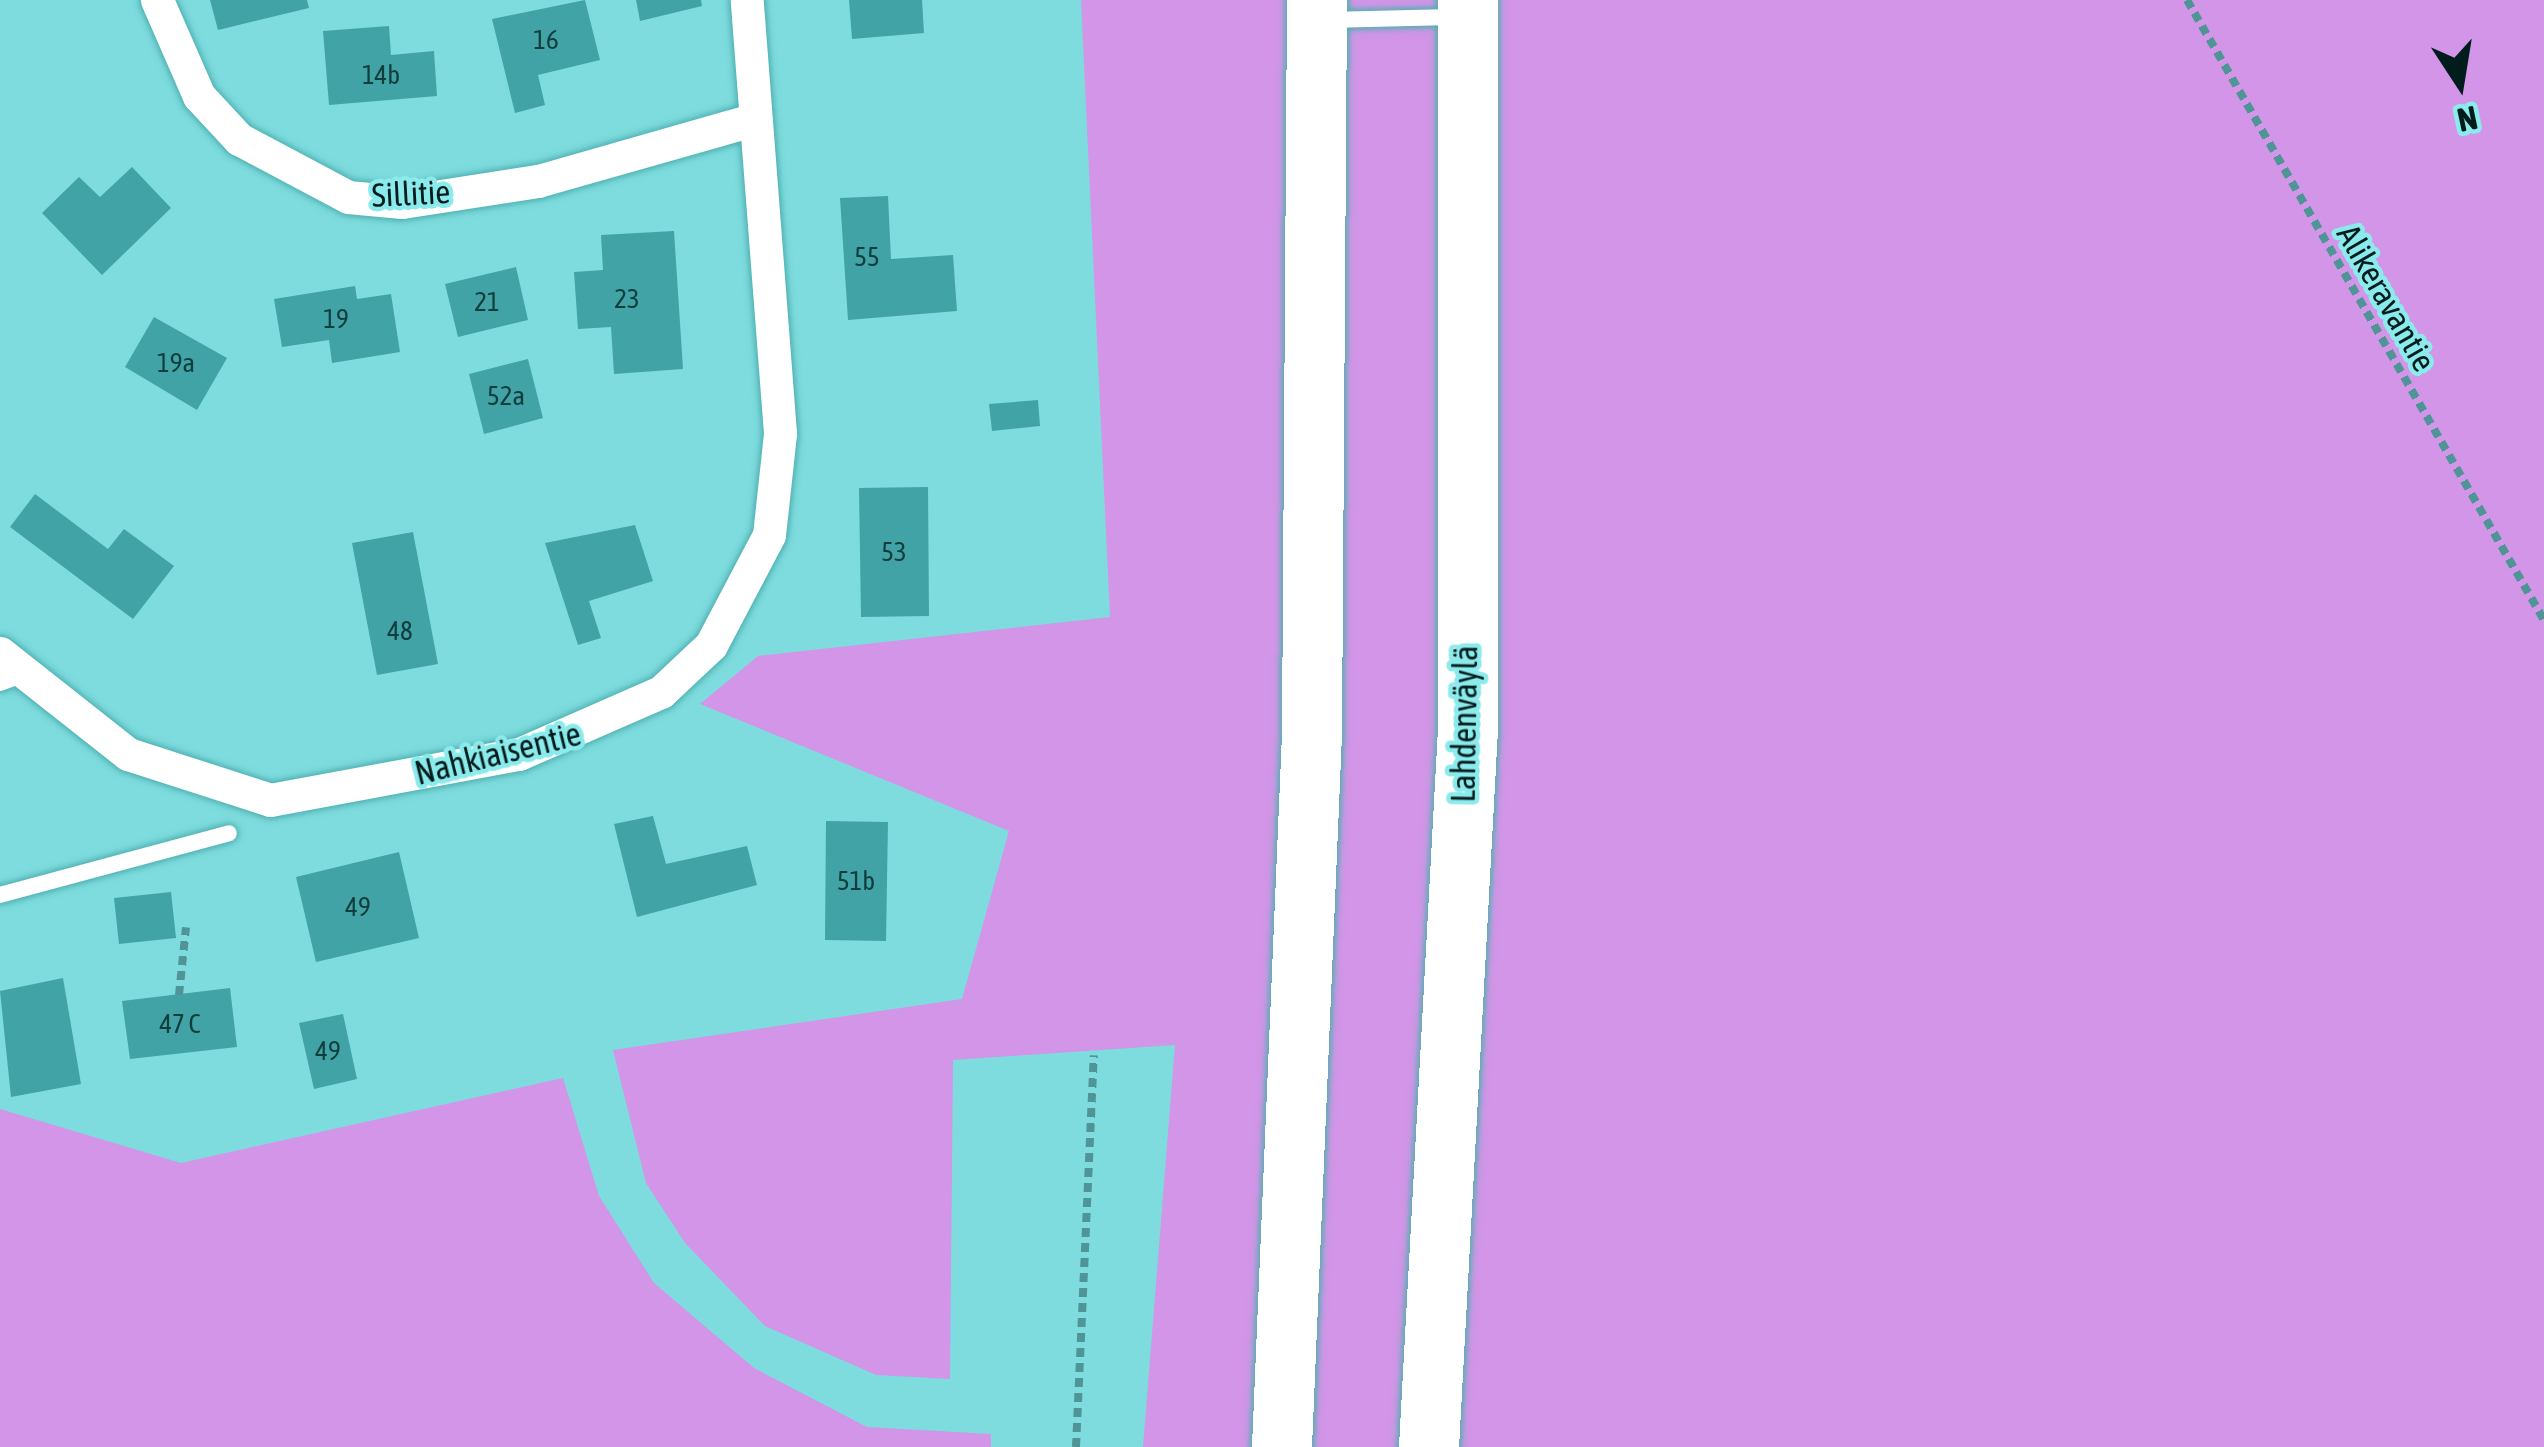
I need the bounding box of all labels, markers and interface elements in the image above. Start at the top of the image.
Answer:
house number: 16 [533,24,559,56]
north arrow [2400,24,2520,144]
house number: 14b [362,59,400,91]
text: N [2454,99,2481,140]
street label: Sillitie [371,172,451,216]
street label: Alikeravantie [2328,218,2444,378]
house number: 55 [854,241,880,273]
house number: 23 [614,283,640,315]
house number: 21 [474,286,500,318]
house number: 19 [323,303,349,335]
house number: 19a [157,347,195,379]
house number: 52a [487,380,525,412]
house number: 53 [881,536,907,568]
house number: 48 [387,615,413,647]
street label: Lahdenväylä [1444,645,1486,803]
street label: Nahkiaisentie [411,714,585,794]
house number: 51b [837,865,875,897]
house number: 49 [345,891,371,923]
house number: 47 C [159,1008,201,1040]
house number: 49 [315,1035,341,1067]

